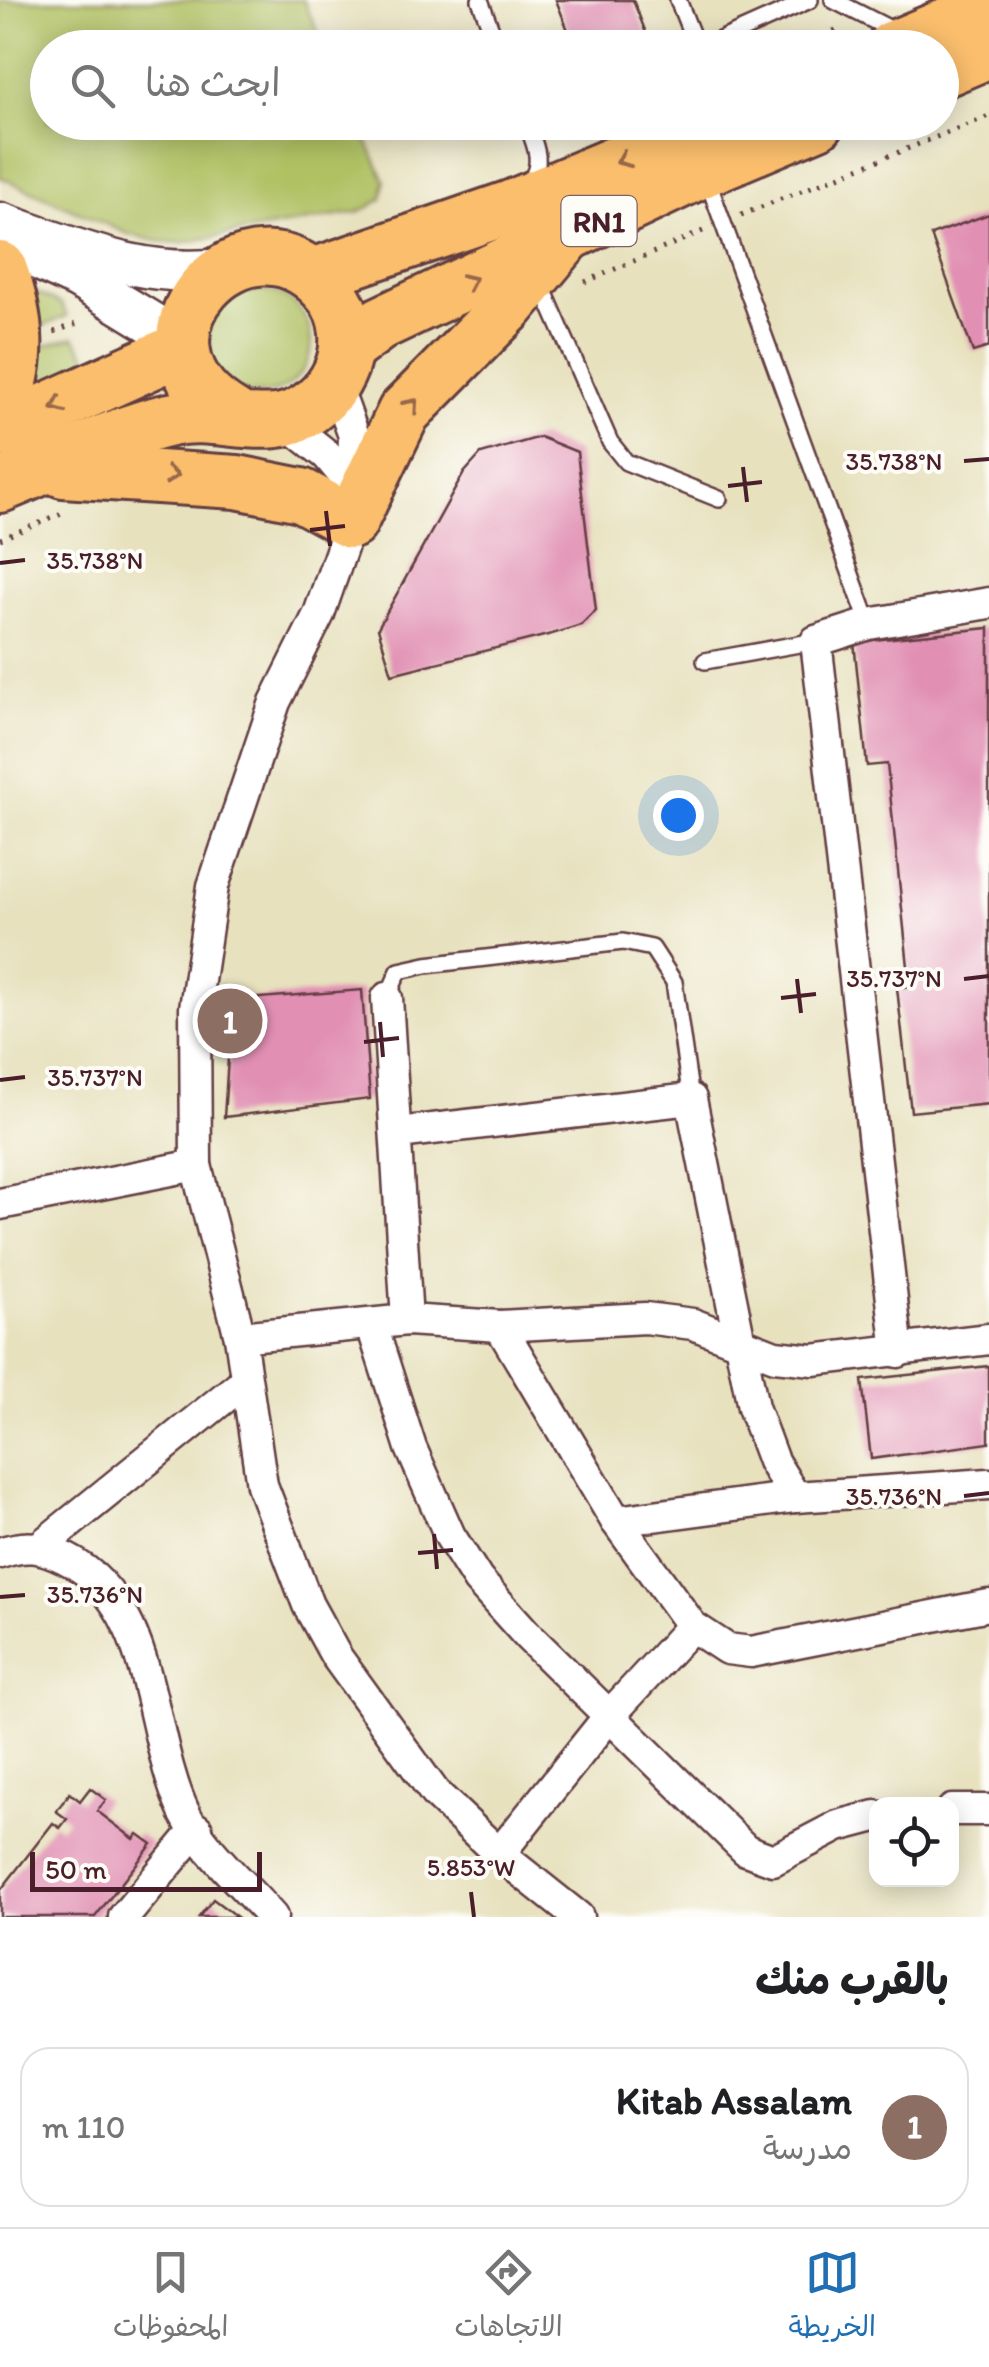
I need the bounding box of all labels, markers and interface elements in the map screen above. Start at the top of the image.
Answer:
search box [30,30,959,140]
icon: search [65,58,120,113]
text: ابحث هنا [145,60,281,106]
one-way arrow [615,148,633,168]
road number: RN1 [562,196,636,246]
one-way arrow [459,274,477,294]
one-way arrow [50,394,68,414]
one-way arrow [401,398,419,417]
text: 35.738°N [846,446,942,476]
one-way arrow [164,464,180,485]
text: 35.738°N [47,545,143,575]
your location [653,790,704,841]
text: 35.737°N [846,963,942,993]
pin: 1 [198,984,262,1058]
text: 35.737°N [47,1062,143,1092]
text: 35.736°N [846,1481,942,1511]
text: 35.736°N [47,1579,143,1609]
map controls [869,1797,959,1887]
button: locate [869,1797,959,1887]
scale bar [30,1847,262,1892]
text: 50 m [45,1852,107,1886]
text: 5.853°W [427,1852,515,1882]
text: بالقرب منك [755,1954,949,2005]
text: Kitab Assalam [616,2078,852,2124]
text: 110 m [42,2108,126,2146]
text: 1 [907,2108,922,2146]
text: مدرسة [763,2129,852,2167]
tab: المحفوظات [113,2245,228,2351]
tab: الاتجاهات [454,2245,563,2351]
tab: الخريطة [789,2245,876,2351]

